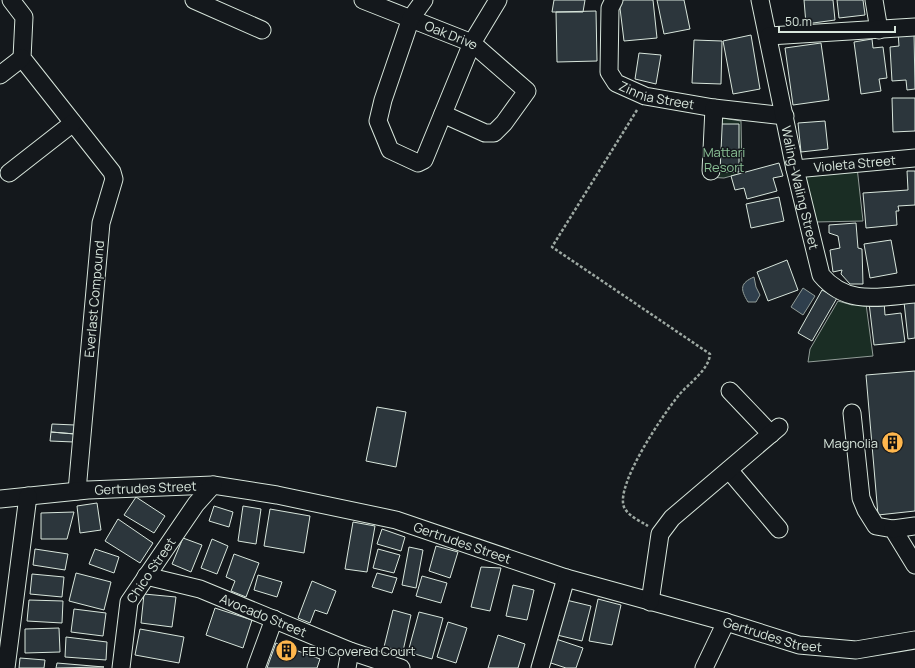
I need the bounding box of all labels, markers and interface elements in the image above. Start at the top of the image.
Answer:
scale bar [779,8,895,34]
text: 50 m [785,13,812,30]
street label: Oak Drive [422,16,483,54]
street label: Zinnia Street [616,77,696,113]
street label: Waling-Waling Street [777,124,823,251]
park label: Mattari Resort [703,143,745,176]
street label: Violeta Street [813,151,897,176]
street label: Everlast Compound [80,240,108,358]
building icon: Magnolia [880,430,906,456]
place label: Magnolia [823,434,878,452]
street label: Gertrudes Street [94,477,197,499]
street label: Gertrudes Street [411,518,514,568]
street label: Chico Street [122,534,180,607]
street label: Avocado Street [217,589,309,641]
street label: Gertrudes Street [721,613,823,656]
building icon: FEU Covered Court [273,638,299,664]
place label: FEU Covered Court [302,642,415,660]

